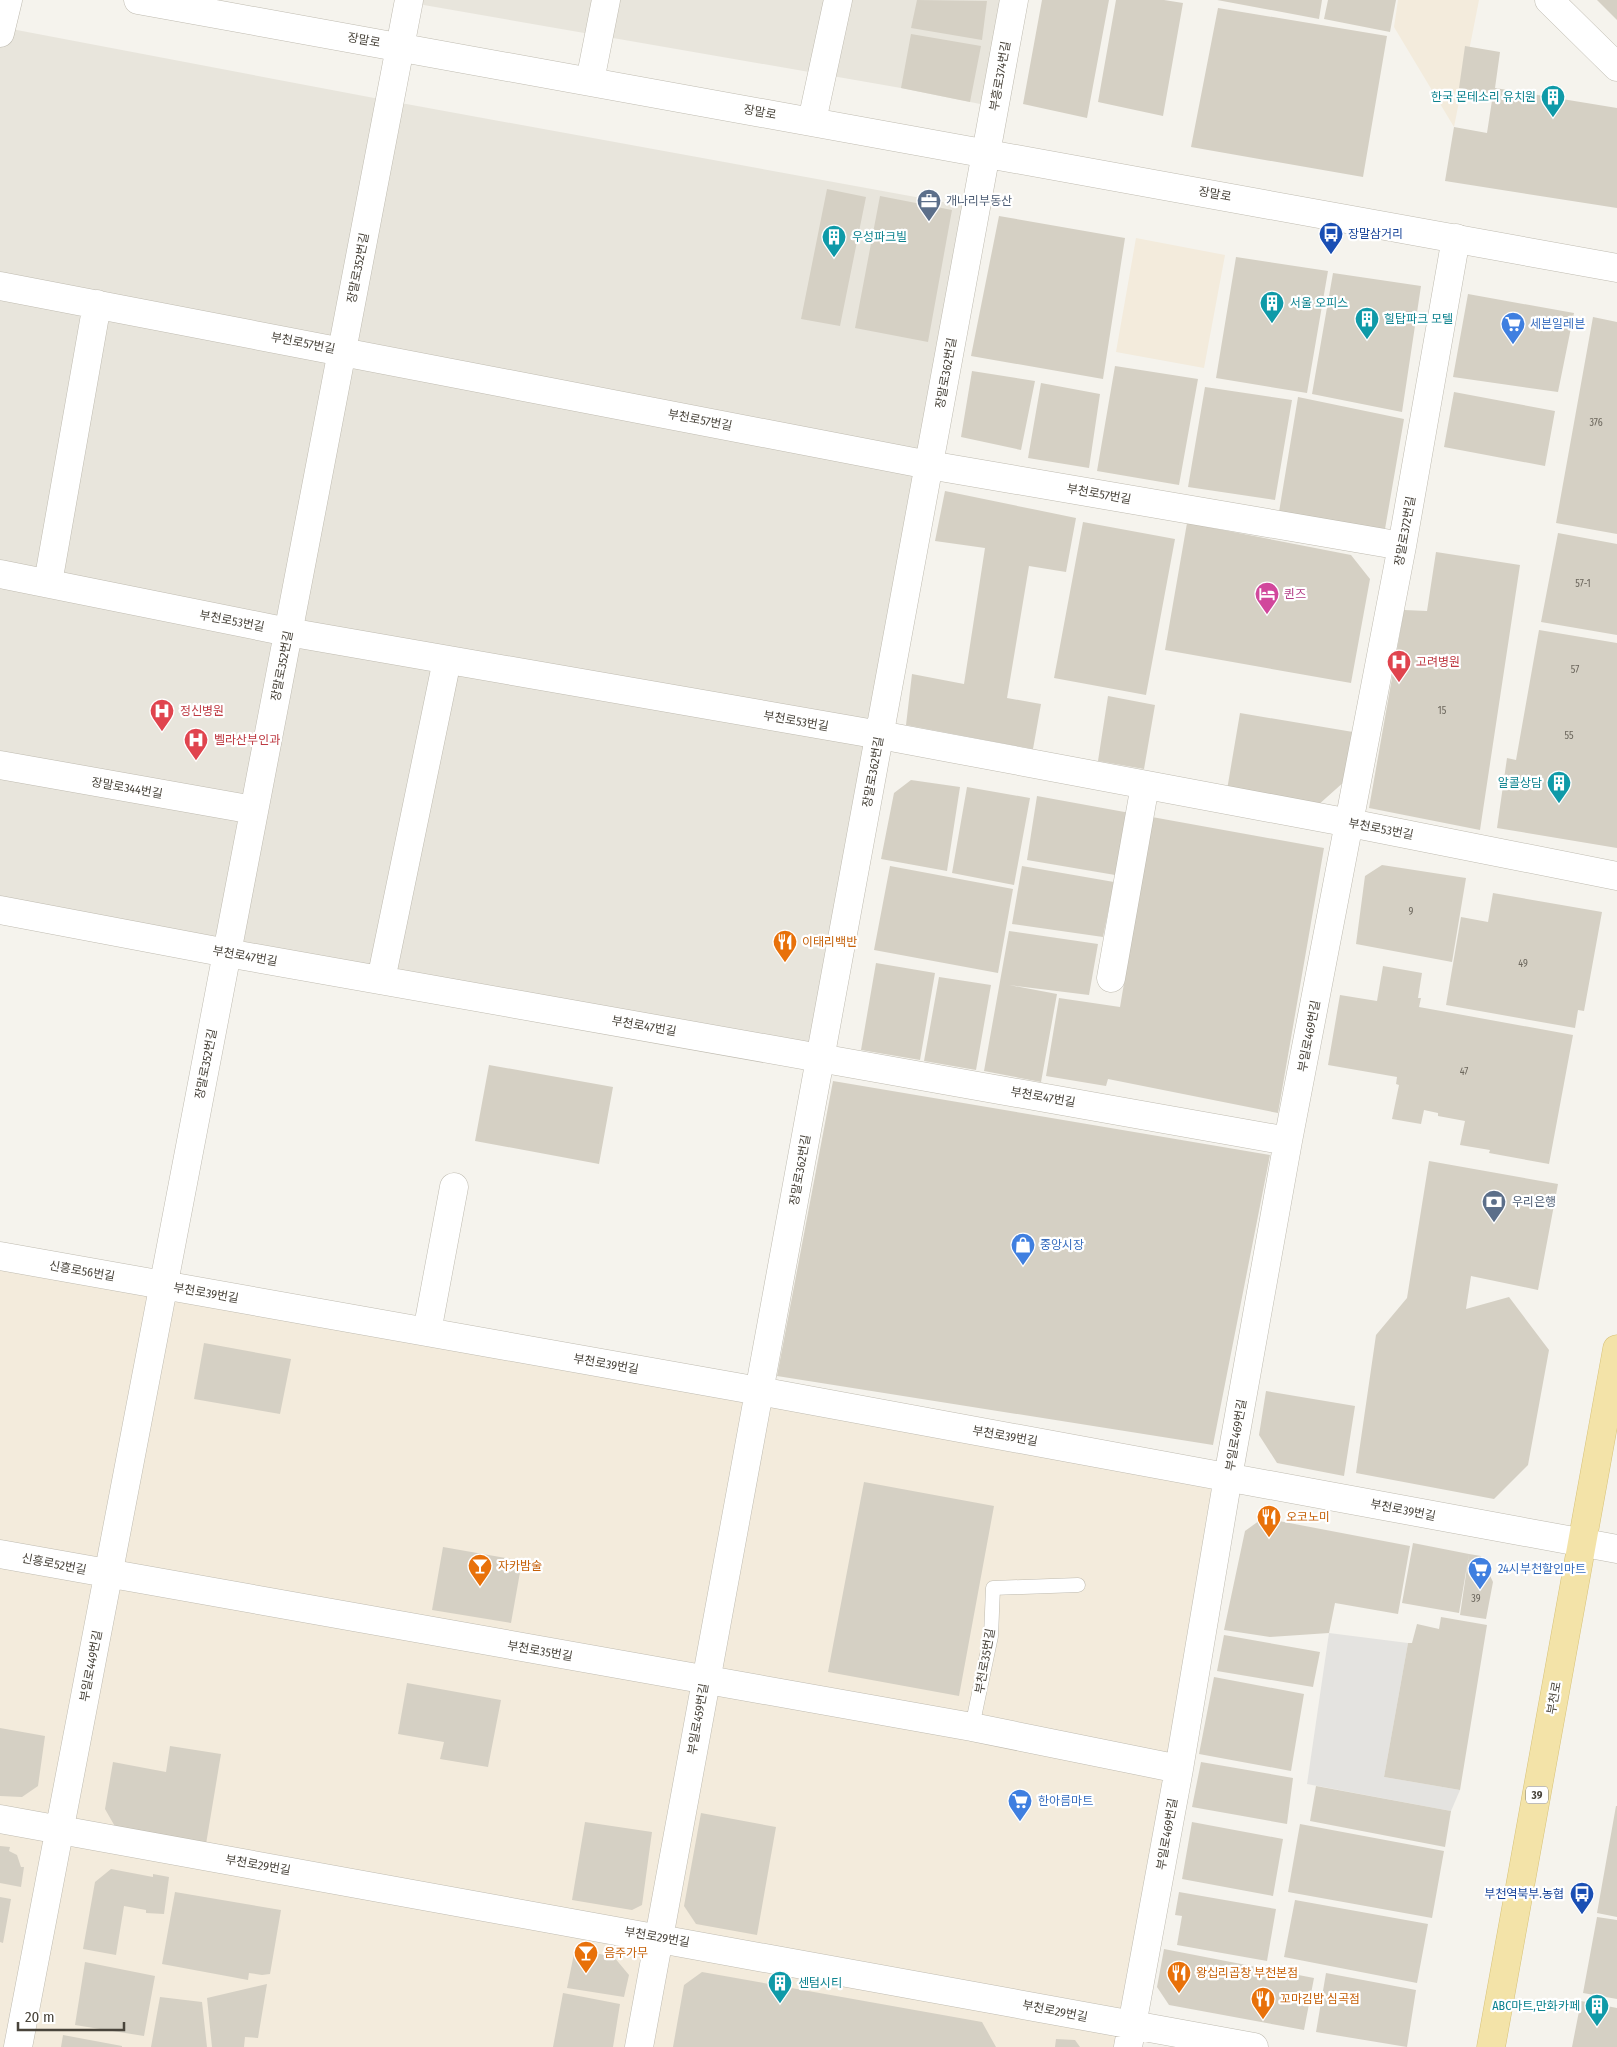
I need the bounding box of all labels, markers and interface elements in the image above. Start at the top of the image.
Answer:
street label: 장말로 [346,30,382,50]
street label: 부흥로374번길 [987,40,1013,112]
building icon: 한국 몬테소리 유치원 [1540,84,1566,118]
place label: 한국 몬테소리 유치원 [1431,90,1536,104]
street label: 장말로 [742,102,778,122]
street label: 장말로 [1197,184,1233,204]
office icon: 개나리부동산 [916,188,942,222]
place label: 개나리부동산 [946,194,1012,208]
bus stop icon: 장말삼거리 [1318,221,1344,255]
building icon: 우성파크빌 [821,224,847,258]
place label: 장말삼거리 [1348,227,1403,241]
place label: 우성파크빌 [852,230,907,244]
street label: 장말로352번길 [344,232,372,304]
building icon: 서울 오피스 [1259,290,1285,324]
place label: 서울 오피스 [1290,296,1348,310]
building icon: 힐탑파크 모텔 [1354,306,1380,340]
supermarket icon: 세븐일레븐 [1500,311,1526,345]
place label: 힐탑파크 모텔 [1384,312,1453,326]
place label: 세븐일레븐 [1530,317,1585,331]
street label: 부천로57번길 [270,330,336,356]
street label: 장말로362번길 [933,336,959,410]
street label: 부천로57번길 [667,407,733,433]
house number: 376 [1589,417,1603,429]
street label: 부천로57번길 [1066,481,1132,507]
street label: 장말로372번길 [1392,495,1418,567]
house number: 57-1 [1575,578,1591,590]
hotel icon: 퀸즈 [1254,581,1280,615]
place label: 퀸즈 [1284,587,1306,601]
street label: 부천로53번길 [198,608,266,634]
street label: 장말로352번길 [268,630,296,702]
hospital icon: 고려병원 [1386,649,1412,683]
place label: 고려병원 [1416,655,1460,669]
house number: 57 [1571,664,1579,676]
hospital icon: 정신병원 [149,698,175,732]
place label: 정신병원 [180,704,224,718]
house number: 15 [1438,705,1447,717]
street label: 부천로53번길 [762,708,830,734]
hospital icon: 벨라산부인과 [183,727,209,761]
house number: 55 [1564,730,1574,742]
place label: 벨라산부인과 [214,733,280,747]
street label: 장말로362번길 [860,735,886,809]
building icon: 알콜상담 [1546,770,1572,804]
street label: 장말로344번길 [90,775,164,801]
place label: 알콜상담 [1498,776,1542,790]
street label: 부천로53번길 [1347,816,1415,842]
house number: 9 [1409,906,1414,918]
restaurant icon: 이태리백반 [772,929,798,963]
place label: 이태리백반 [802,935,857,949]
street label: 부천로47번길 [211,943,279,969]
house number: 49 [1518,958,1528,970]
street label: 부일로469번길 [1295,999,1323,1073]
street label: 부천로47번길 [610,1013,678,1039]
street label: 장말로352번길 [192,1028,220,1100]
house number: 47 [1460,1066,1468,1078]
street label: 부천로47번길 [1009,1084,1077,1110]
street label: 장말로362번길 [787,1133,813,1207]
bank icon: 우리은행 [1481,1189,1507,1223]
place label: 우리은행 [1512,1195,1556,1209]
shop icon: 중앙시장 [1010,1232,1036,1266]
place label: 중앙시장 [1040,1238,1084,1252]
street label: 신흥로56번길 [48,1258,116,1284]
street label: 부천로39번길 [172,1280,240,1306]
street label: 부천로39번길 [572,1351,640,1377]
street label: 부일로469번길 [1223,1398,1249,1472]
street label: 부천로39번길 [971,1423,1039,1449]
street label: 부천로39번길 [1369,1497,1437,1523]
restaurant icon: 오코노미 [1256,1504,1282,1538]
place label: 오코노미 [1286,1510,1330,1524]
street label: 신흥로52번길 [20,1551,88,1577]
bar icon: 자카밤술 [467,1553,493,1587]
supermarket icon: 24시부천할인마트 [1467,1556,1493,1590]
place label: 자카밤술 [498,1559,542,1573]
place label: 24시부천할인마트 [1498,1562,1586,1576]
house number: 39 [1471,1593,1481,1605]
street label: 부천로35번길 [972,1627,998,1695]
street label: 부일로449번길 [77,1629,105,1703]
street label: 부천로35번길 [506,1638,574,1664]
street label: 부천로 [1544,1680,1564,1716]
street label: 부일로459번길 [685,1682,711,1756]
road number: 39 [1526,1786,1548,1804]
supermarket icon: 한아름마트 [1007,1788,1033,1822]
place label: 한아름마트 [1038,1794,1093,1808]
street label: 부일로469번길 [1154,1797,1180,1871]
street label: 부천로29번길 [224,1852,292,1878]
bus stop icon: 부천역북부.농협 [1569,1881,1595,1915]
place label: 부천역북부.농협 [1484,1887,1564,1901]
street label: 부천로29번길 [623,1924,691,1950]
bar icon: 음주가무 [573,1940,599,1974]
place label: 음주가무 [604,1946,648,1960]
restaurant icon: 왕십리곱창 부천본점 [1166,1960,1192,1994]
place label: 왕십리곱창 부천본점 [1196,1966,1298,1980]
building icon: 센텀시티 [767,1970,793,2004]
place label: 센텀시티 [798,1976,842,1990]
restaurant icon: 꼬마김밥 심곡점 [1250,1986,1276,2020]
place label: 꼬마김밥 심곡점 [1280,1992,1360,2006]
building icon: ABC마트,만화카페 [1584,1993,1610,2027]
street label: 부천로29번길 [1021,1998,1089,2024]
place label: ABC마트,만화카페 [1492,1999,1580,2013]
scale bar [18,2000,124,2032]
text: 20 m [25,2008,55,2026]

